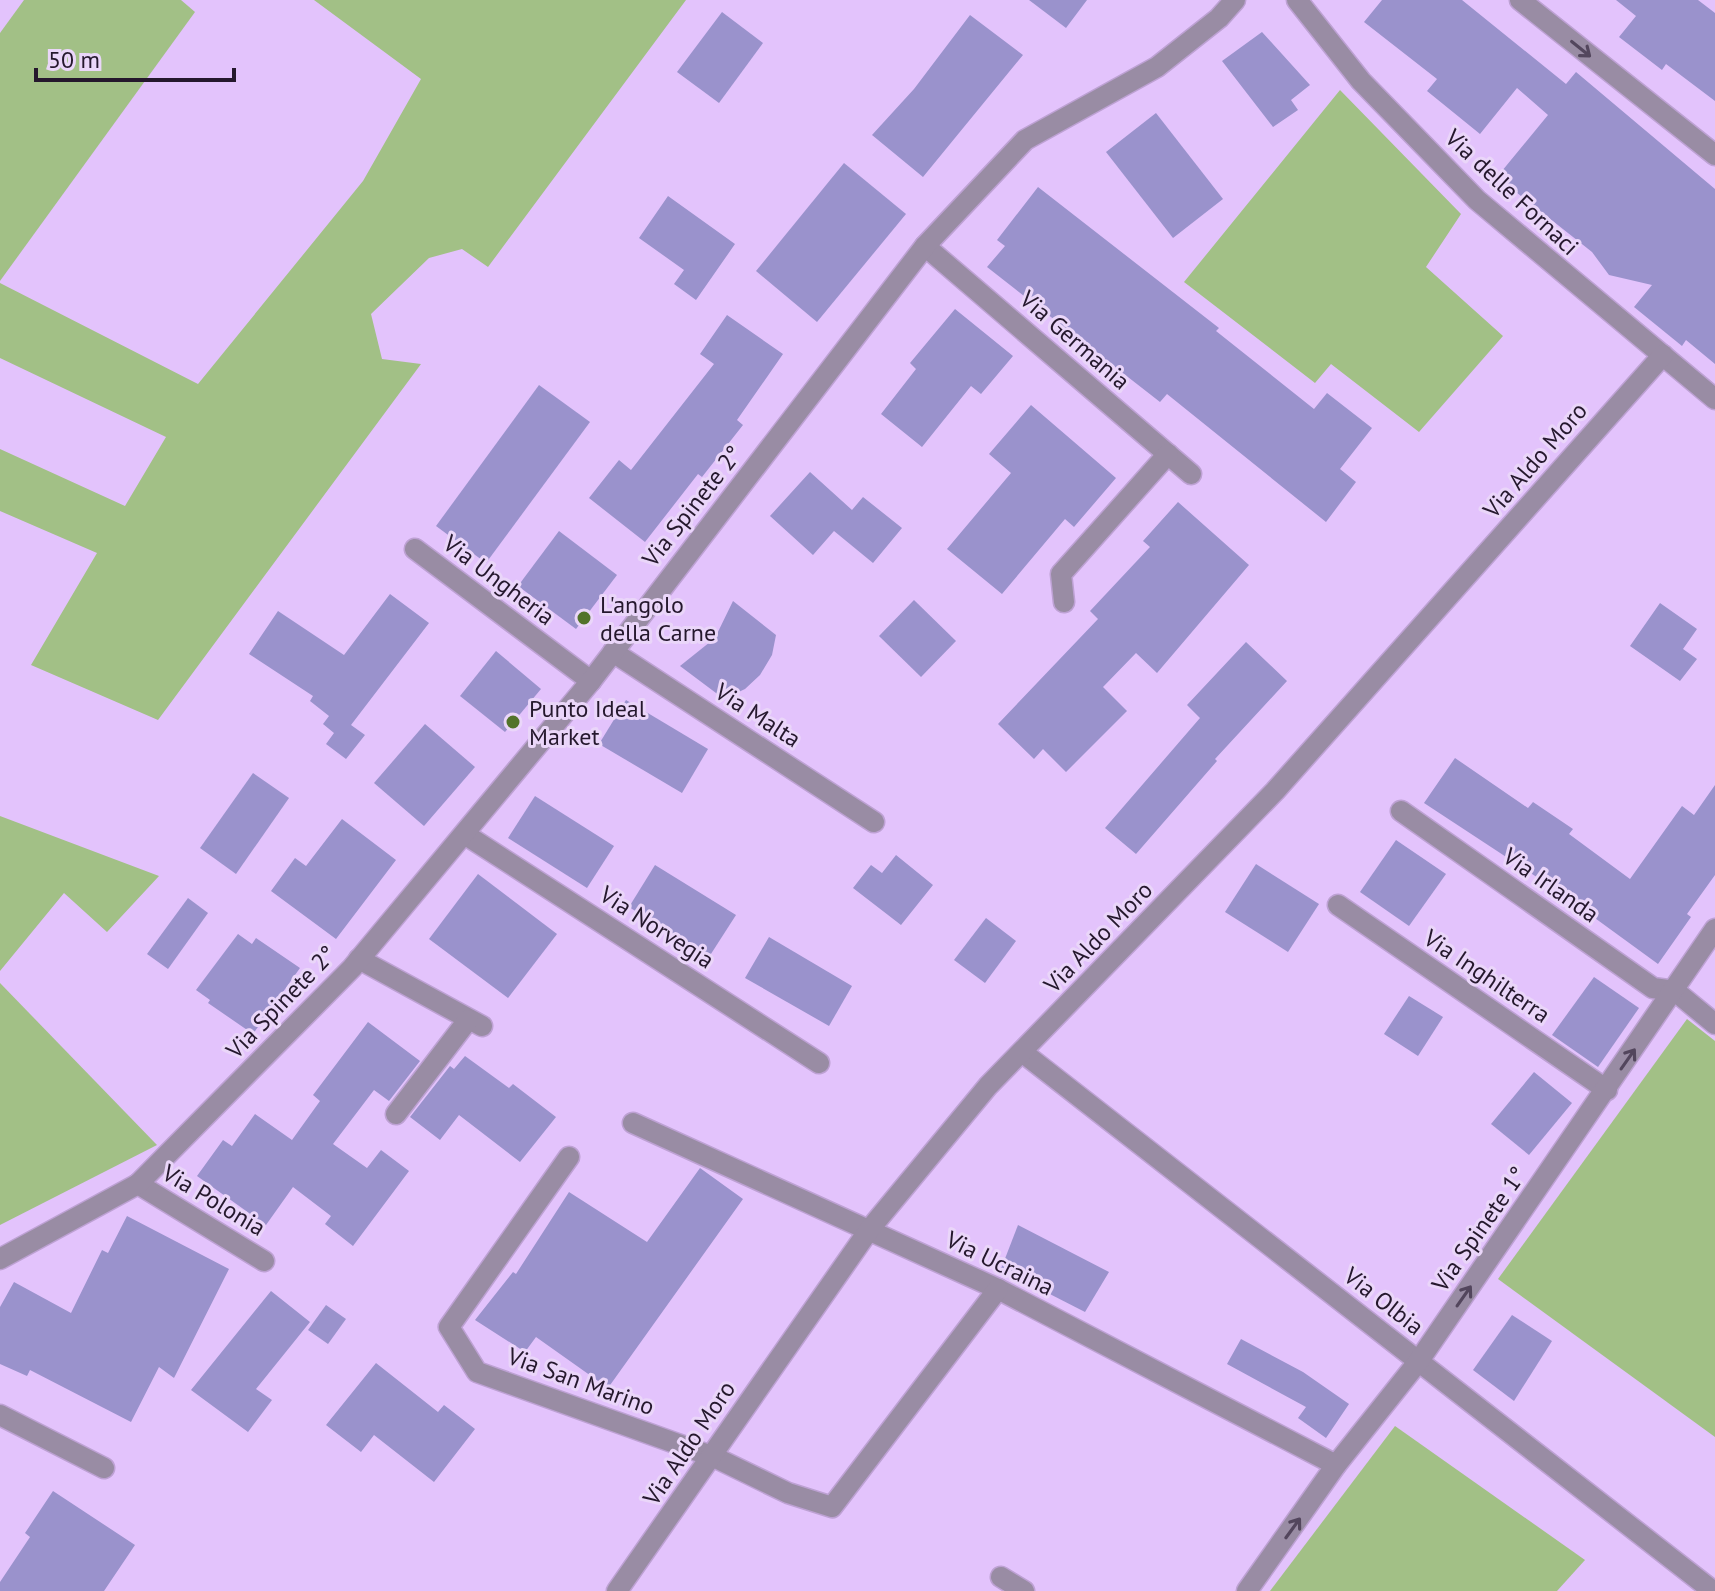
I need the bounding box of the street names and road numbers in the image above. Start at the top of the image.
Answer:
street label: Via delle Fornaci [1438,121,1585,262]
street label: Via Germania [1013,283,1137,396]
street label: Via Aldo Moro [1476,396,1594,525]
street label: Via Spinete 2° [634,439,749,574]
street label: Via Ungheria [436,527,561,632]
street label: Via Malta [708,675,807,754]
street label: Via Irlanda [1496,840,1605,929]
street label: Via Aldo Moro [1036,875,1159,1000]
street label: Via Norvegia [593,878,720,975]
street label: Via Inghilterra [1417,922,1556,1030]
street label: Via Spinete 2° [219,939,343,1066]
street label: Via Polonia [156,1157,271,1243]
street label: Via Spinete 1° [1424,1160,1533,1298]
street label: Via Ucraina [940,1223,1059,1302]
street label: Via Olbia [1337,1260,1430,1342]
street label: Via San Marino [502,1340,659,1422]
street label: Via Aldo Moro [635,1375,742,1512]

